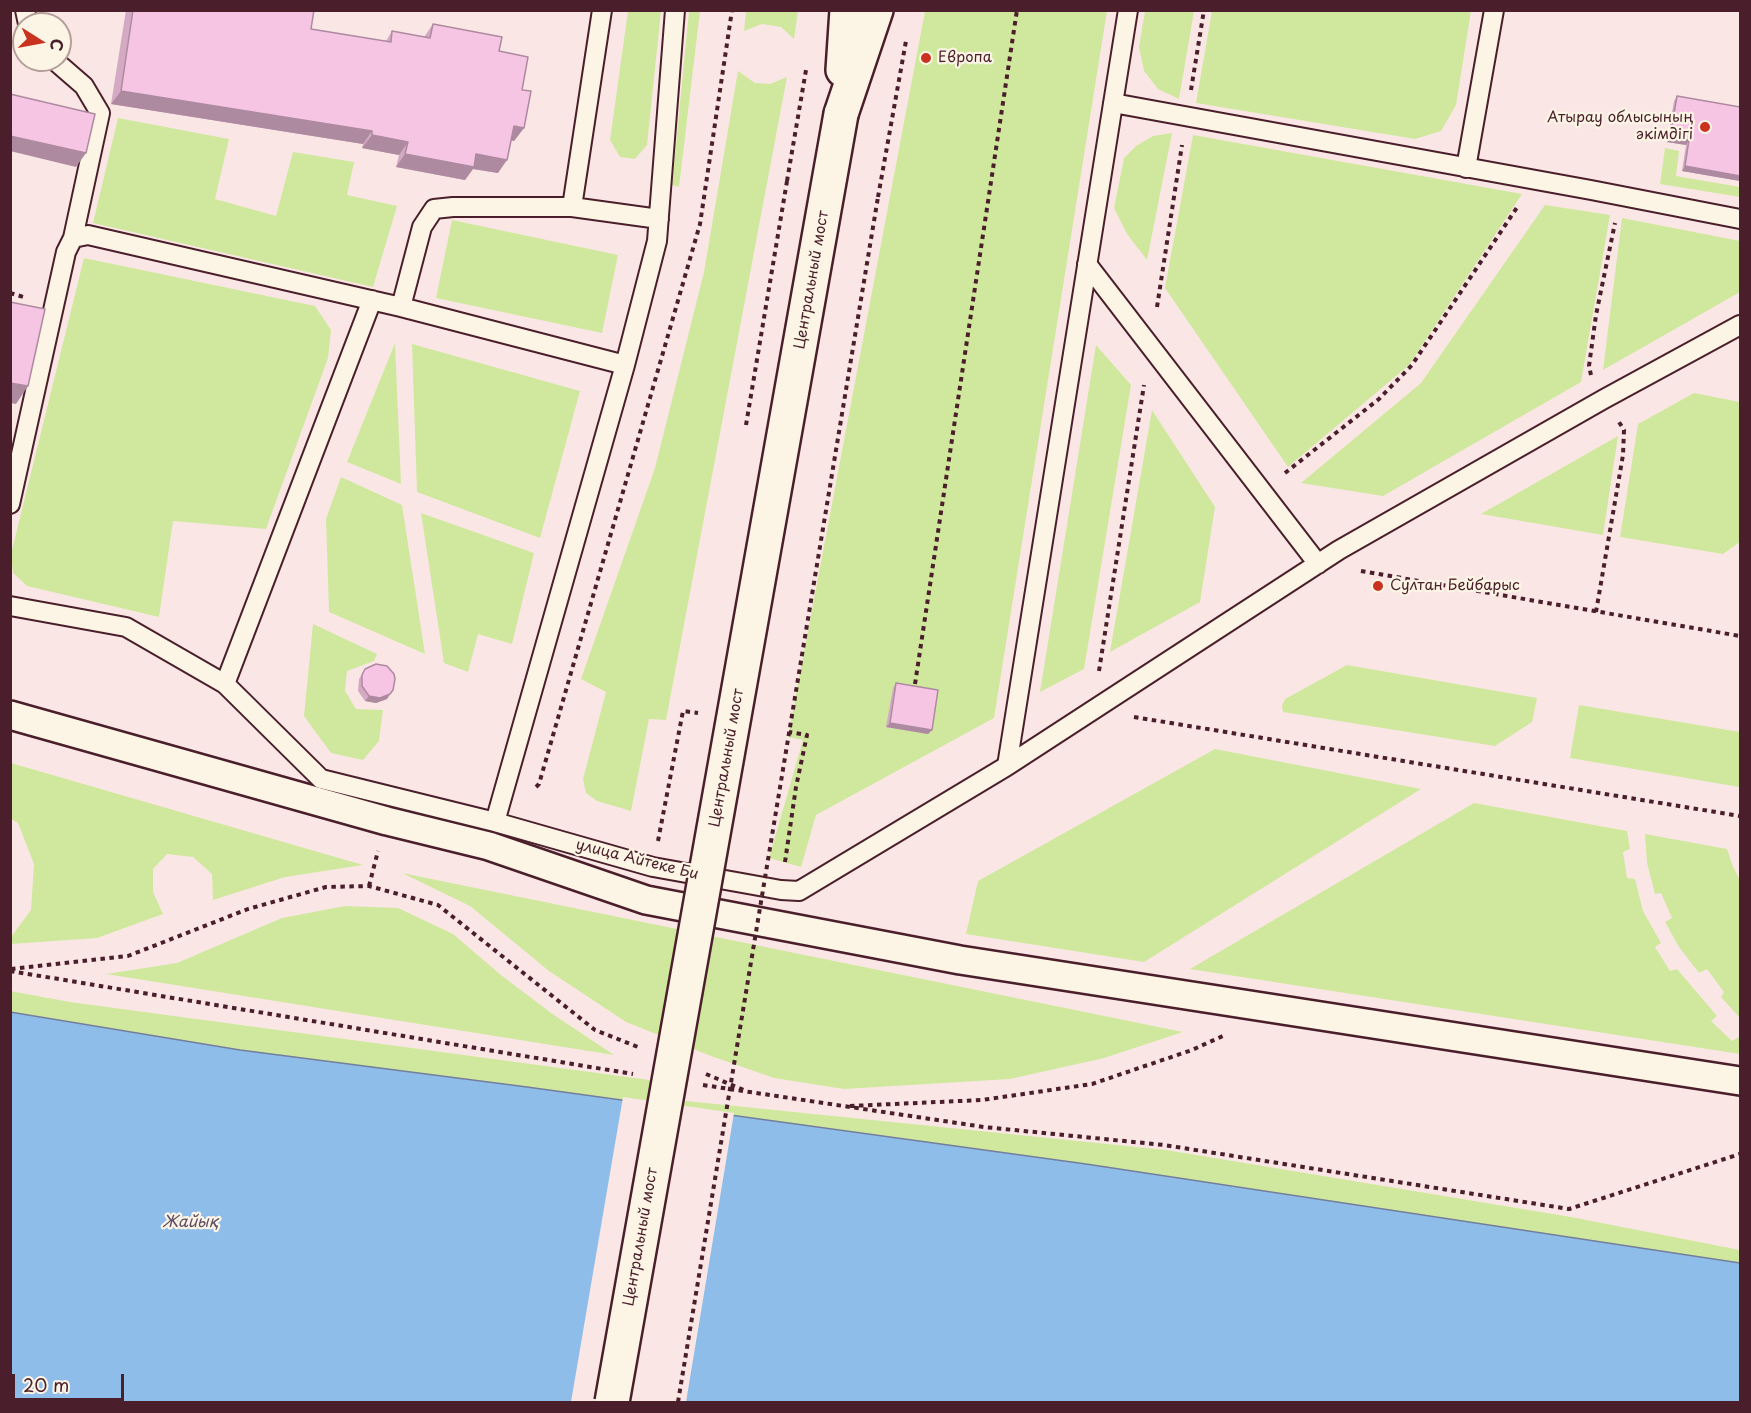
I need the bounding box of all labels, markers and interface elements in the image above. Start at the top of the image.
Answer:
north arrow [12,12,72,72]
text: С [45,37,71,53]
place label: Европа [938,49,992,67]
marker: Европа [919,51,933,65]
place label: Атырау облысының әкімдігі [1547,109,1693,144]
marker: Атырау облысының әкімдігі [1698,120,1712,134]
street label: Центральный мост [791,209,833,351]
place label: Султан Бейбарыс [1390,577,1520,595]
marker: Султан Бейбарыс [1371,579,1385,593]
street label: Центральный мост [706,687,748,829]
street label: улица Айтеке Би [574,836,700,884]
street label: Центральный мост [620,1166,662,1308]
water label: Жайық [162,1213,218,1233]
scale bar [15,1362,128,1400]
text: 20 m [23,1371,69,1398]

